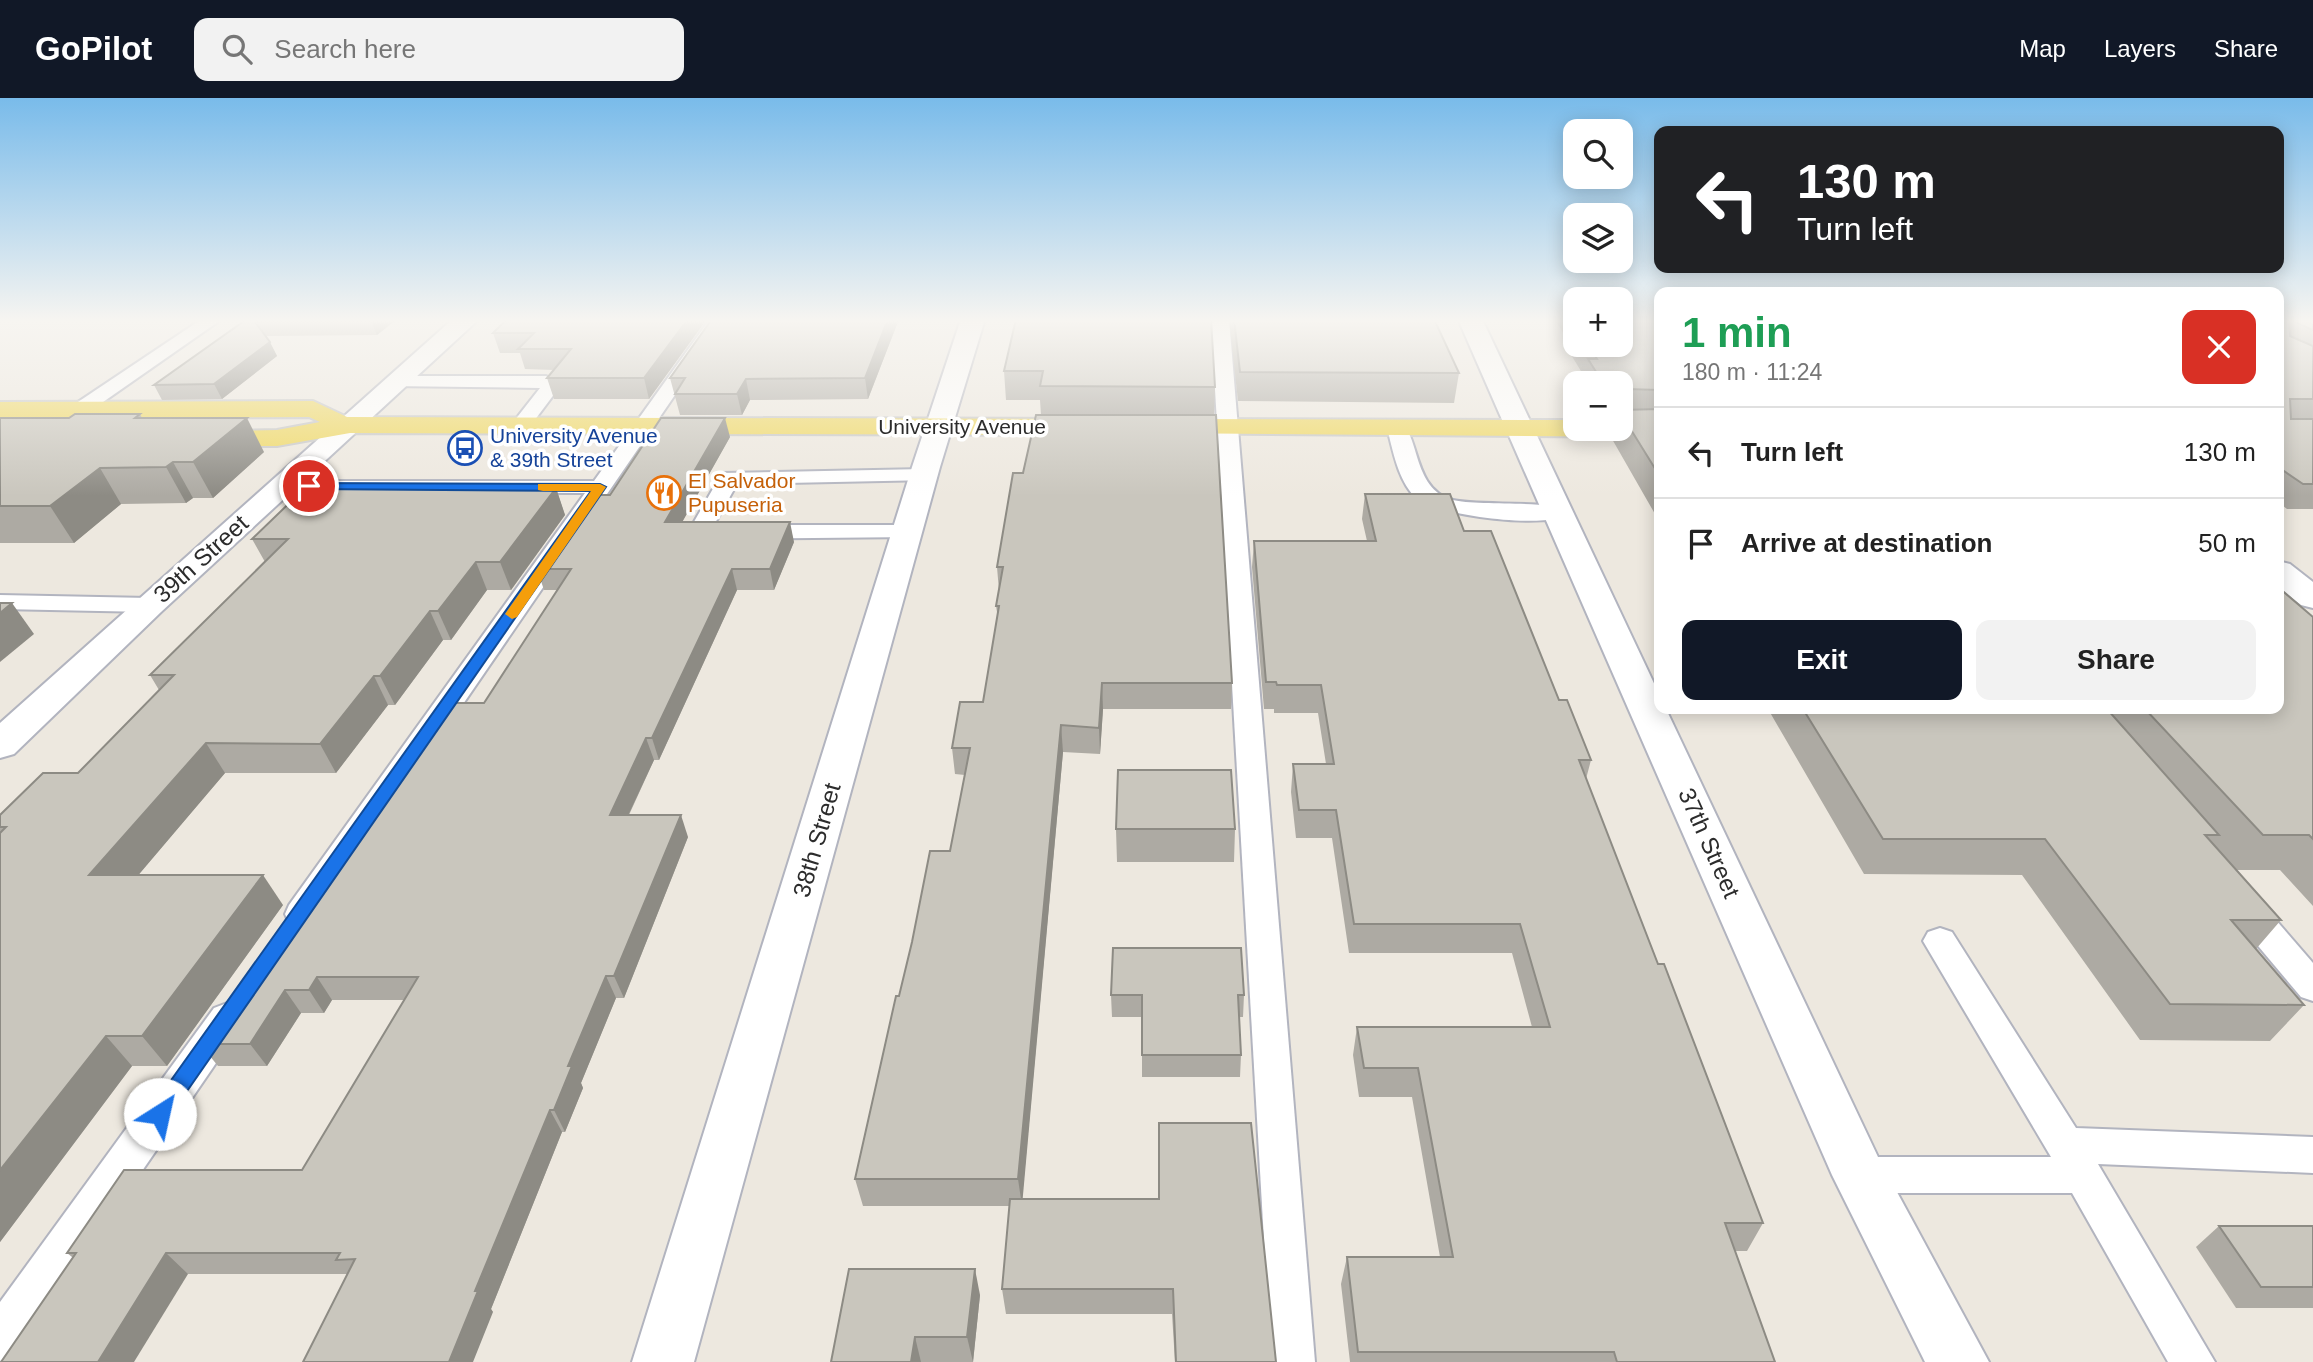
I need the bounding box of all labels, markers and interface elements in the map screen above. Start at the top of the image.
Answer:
search box [194,18,684,81]
text: GoPilot [35,30,152,67]
icon: search [218,30,256,68]
text: Search here [274,34,416,64]
text: Map [2019,35,2066,62]
text: Layers [2104,35,2176,62]
text: Share [2214,35,2278,62]
map controls [1563,119,1633,441]
button: search [1563,119,1633,189]
icon: left [1682,154,1773,245]
text: 130 m [1797,154,1936,208]
button: layers [1563,203,1633,273]
text: Turn left [1797,211,1913,247]
button: + [1563,287,1633,357]
text: 1 min [1682,309,1792,356]
button: close [2182,310,2256,384]
text: 180 m · 11:24 [1682,359,1822,385]
button: − [1563,371,1633,441]
street label: University Avenue [878,415,1046,438]
place label: University Avenue & 39th Street [490,424,658,471]
bus stop icon: University Avenue & 39th Street [446,429,484,467]
icon: left [1682,434,1720,472]
text: Turn left [1741,437,1843,467]
text: 130 m [2184,437,2256,467]
pin [279,456,339,516]
icon: arrive [290,467,328,505]
place label: El Salvador Pupuseria [688,469,795,516]
restaurant icon: El Salvador Pupuseria [645,474,683,512]
street label: 39th Street [148,509,254,608]
icon: arrive [1682,525,1720,563]
text: Arrive at destination [1741,528,1992,558]
text: 50 m [2198,528,2256,558]
button: Exit [1682,620,1962,700]
button: Share [1976,620,2256,700]
street label: 38th Street [787,779,846,900]
street label: 37th Street [1673,784,1746,902]
position arrow [123,1077,197,1151]

